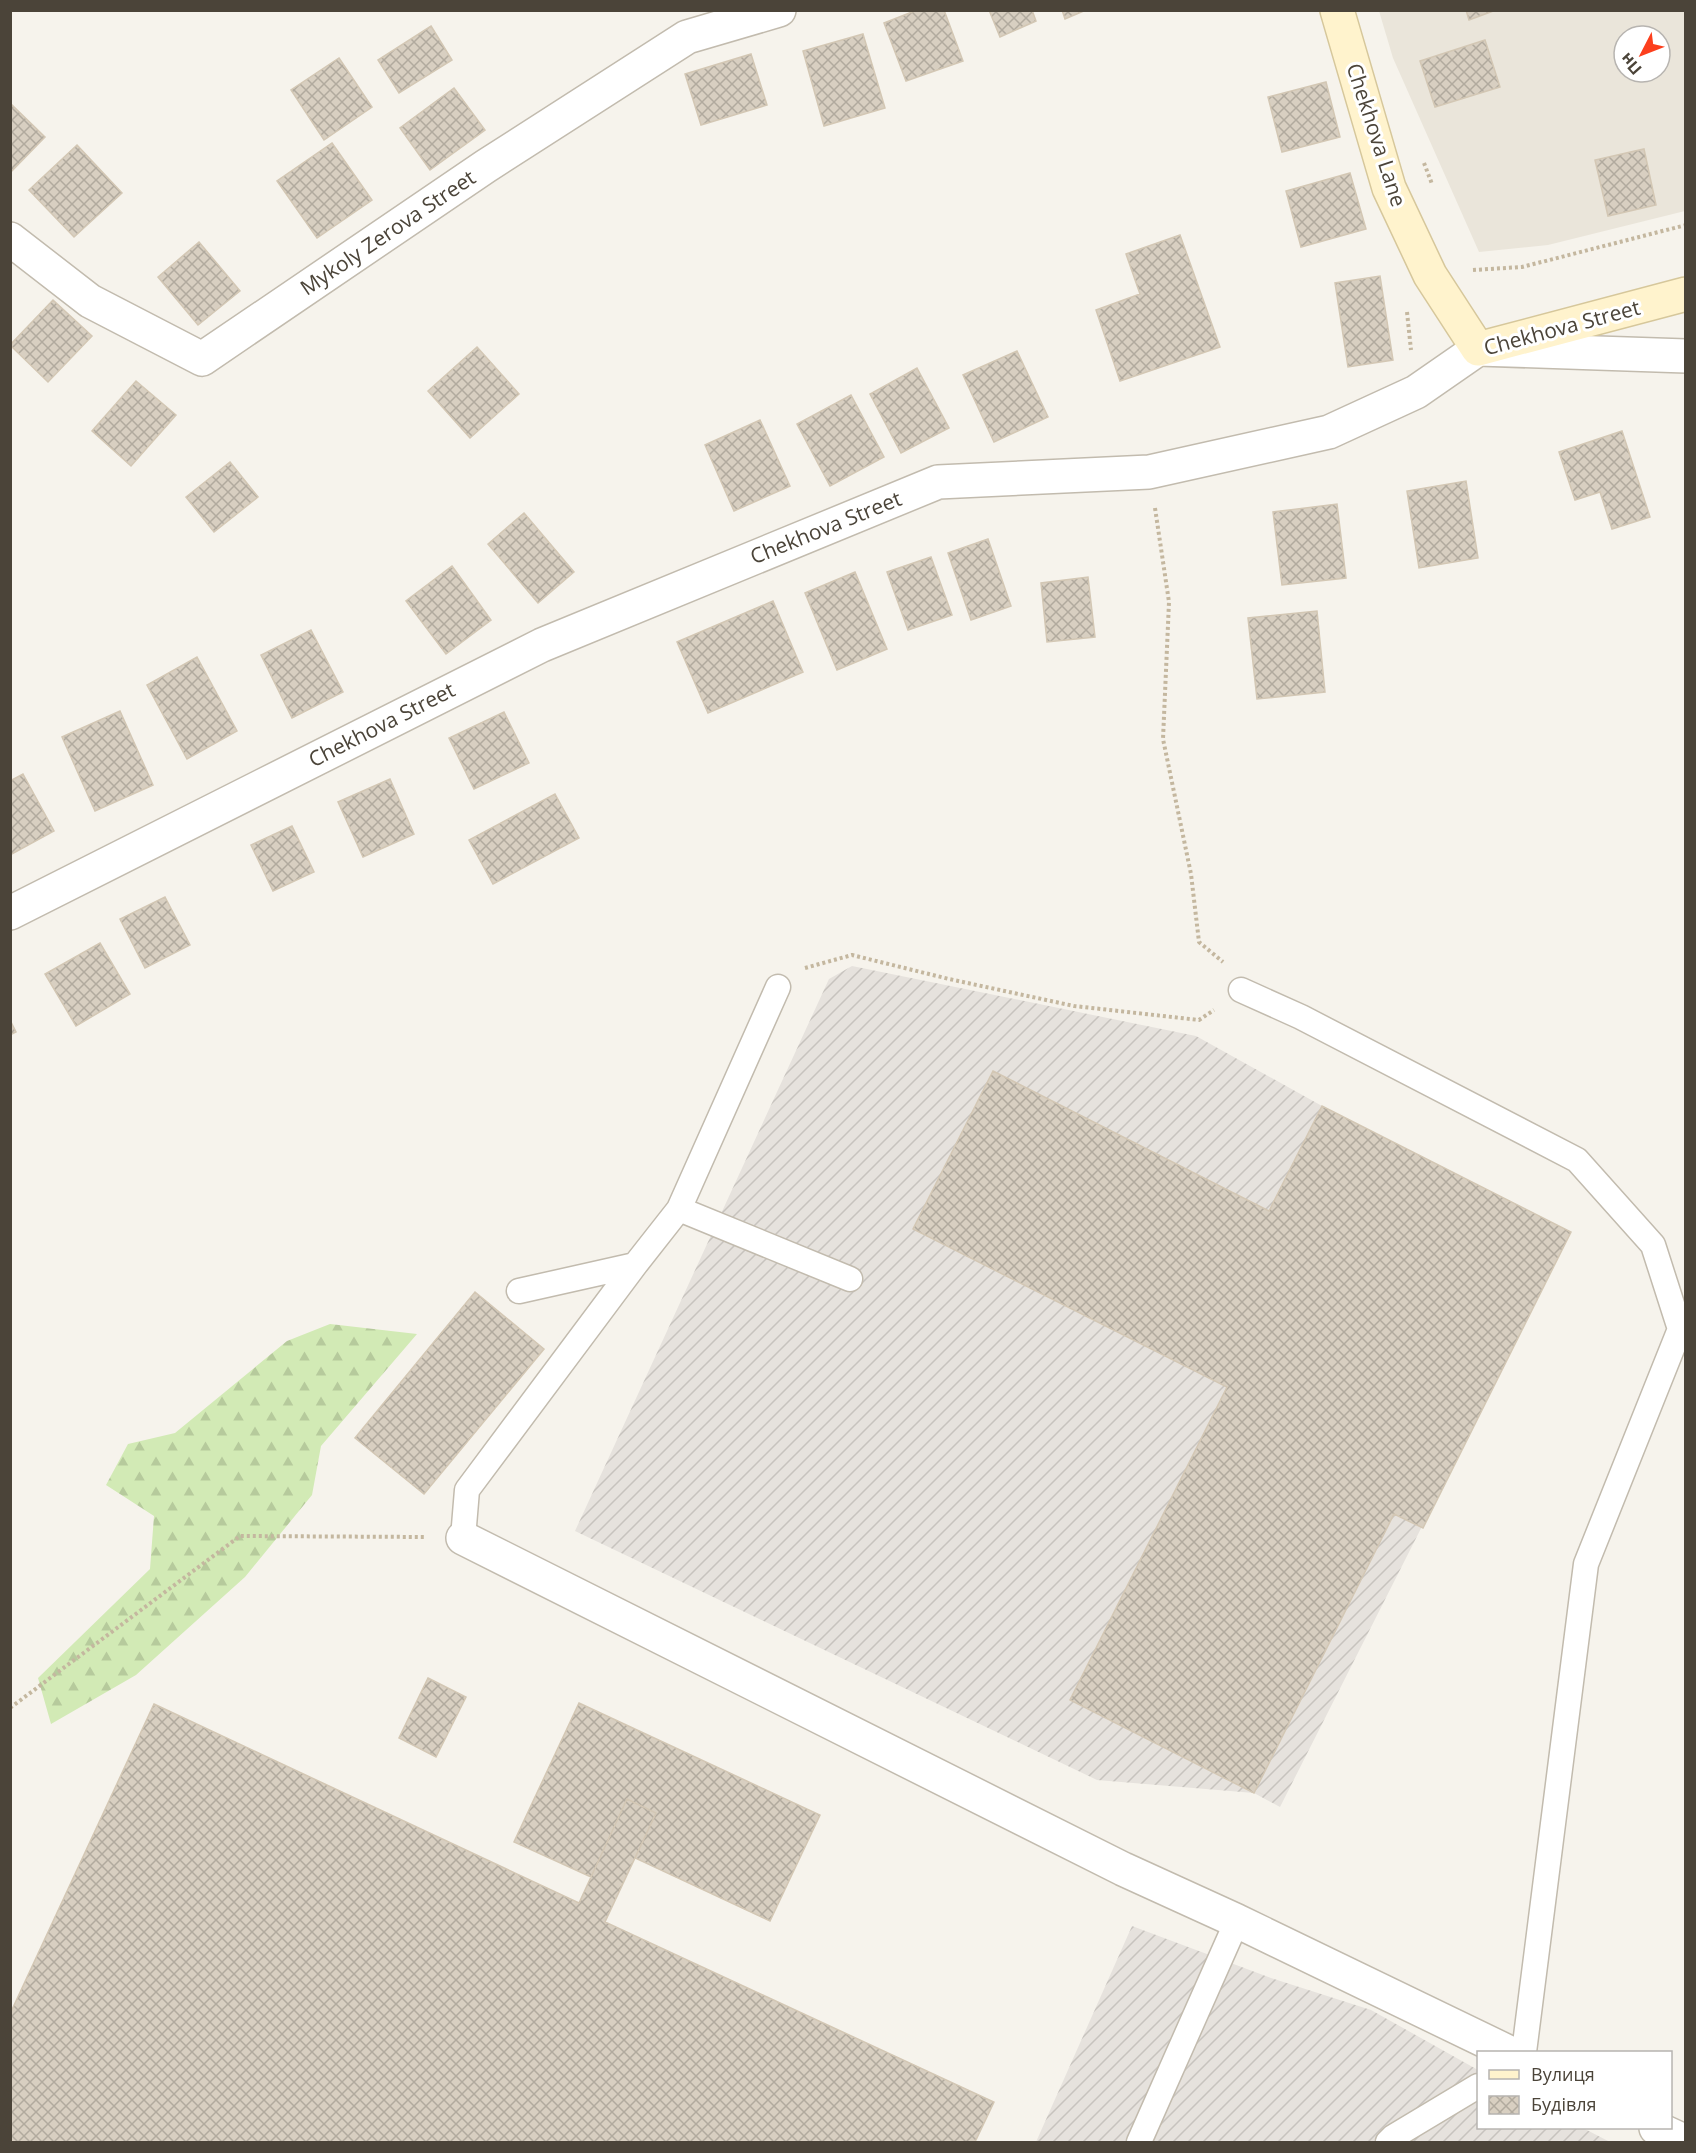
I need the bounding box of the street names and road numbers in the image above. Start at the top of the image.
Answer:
street label: Chekhova Lane [1341,59,1413,210]
street label: Mykoly Zerova Street [294,163,481,301]
street label: Chekhova Street [1480,293,1643,361]
street label: Chekhova Street [746,484,905,570]
street label: Chekhova Street [304,675,460,773]

